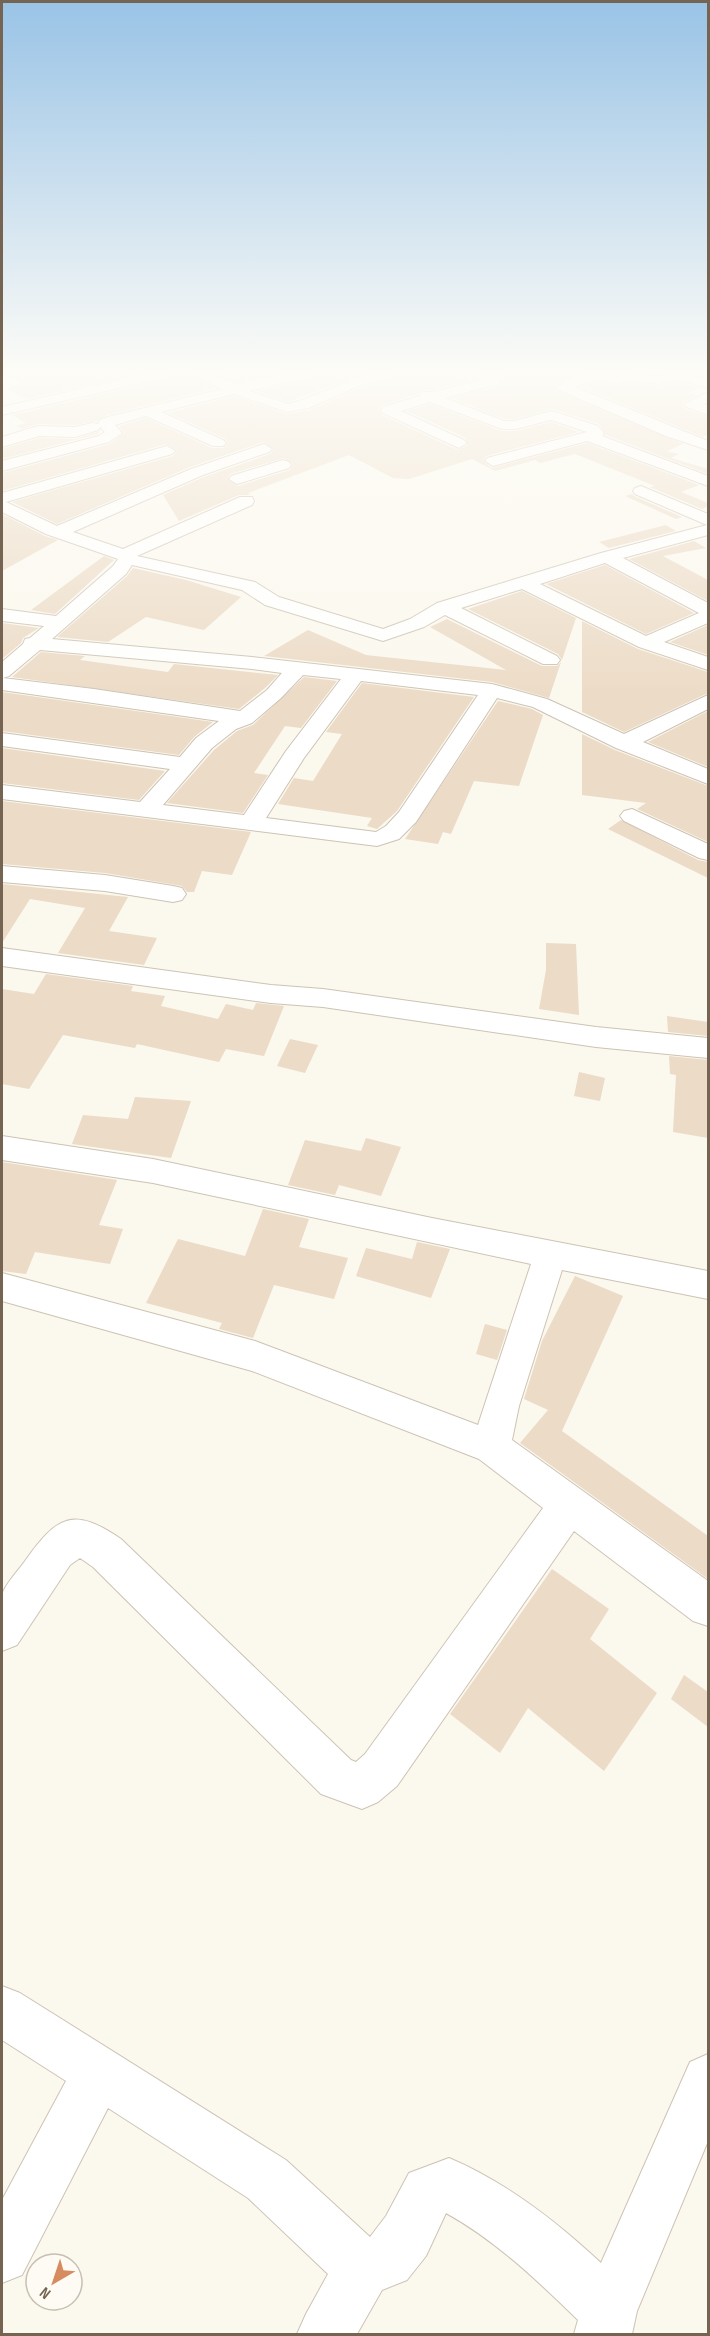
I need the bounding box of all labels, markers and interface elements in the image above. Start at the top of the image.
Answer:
north arrow [24,2252,84,2312]
text: N [36,2282,55,2303]

